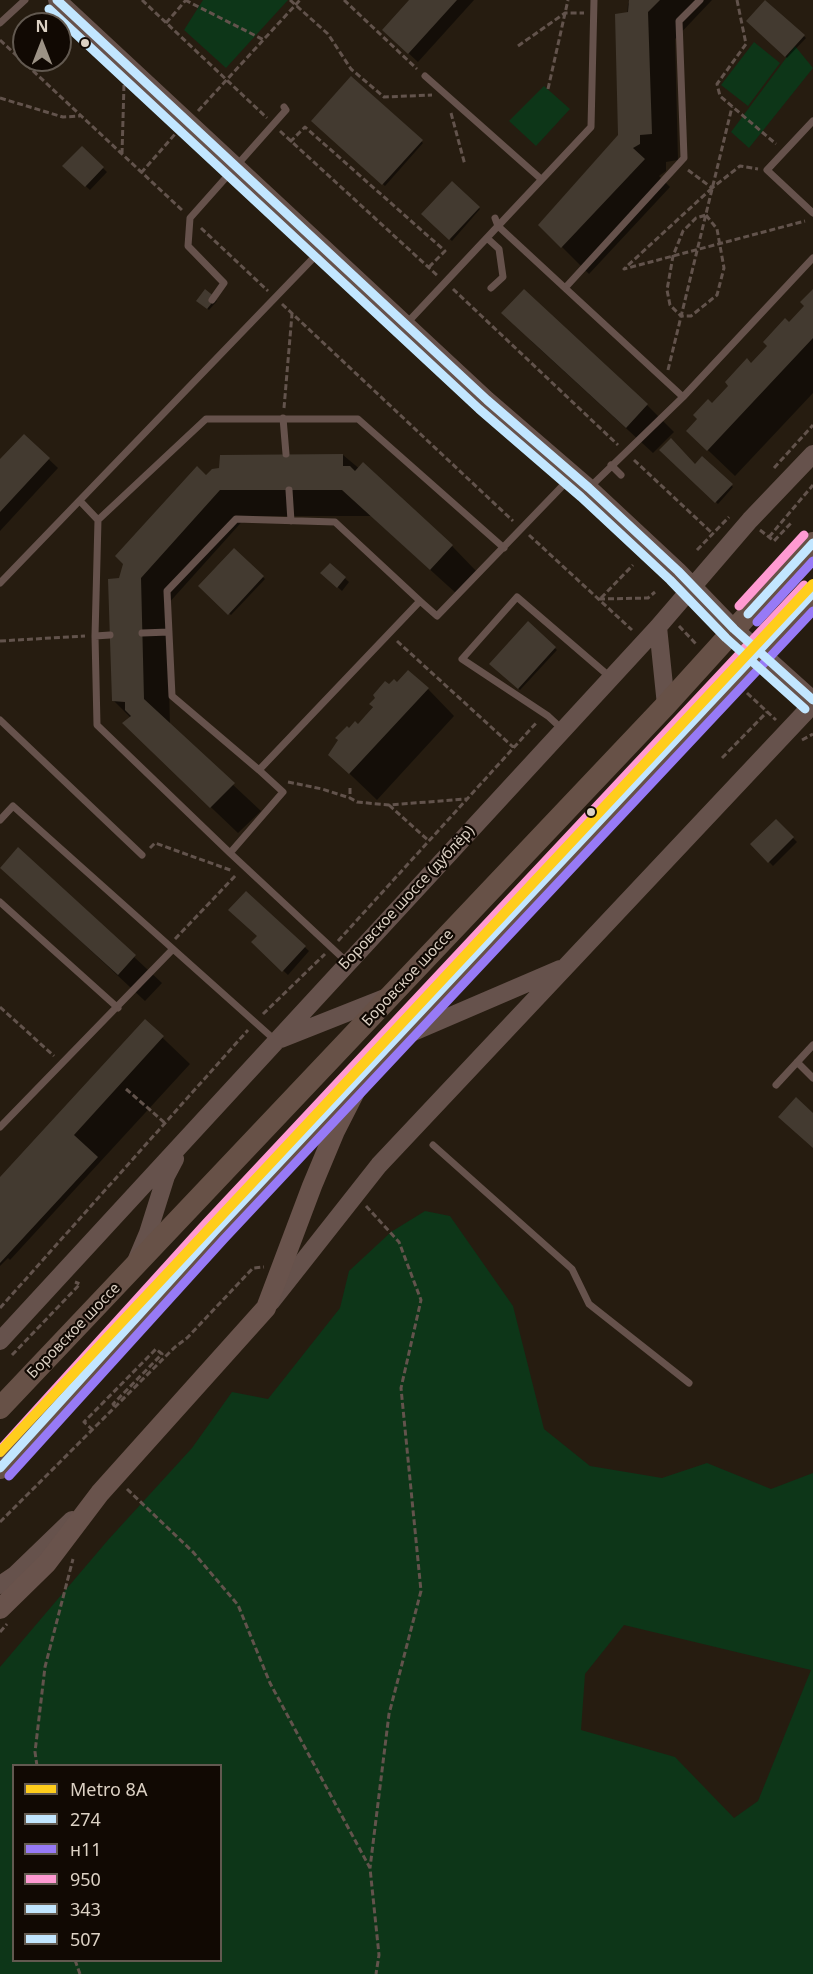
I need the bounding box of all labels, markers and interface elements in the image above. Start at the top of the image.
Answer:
north arrow [12,12,72,72]
text: N [35,15,49,37]
unlabelled marker [79,37,91,49]
unlabelled marker [585,806,597,818]
street label: Боровское шоссе (дублёр) [335,822,479,974]
street label: Боровское шоссе [359,926,457,1030]
street label: Боровское шоссе [24,1279,124,1383]
legend [12,1764,222,1962]
text: Metro 8А [70,1777,147,1801]
text: 274 [70,1807,101,1831]
text: н11 [70,1837,102,1861]
text: 950 [70,1867,101,1891]
text: 343 [70,1897,101,1921]
text: 507 [70,1927,101,1951]

